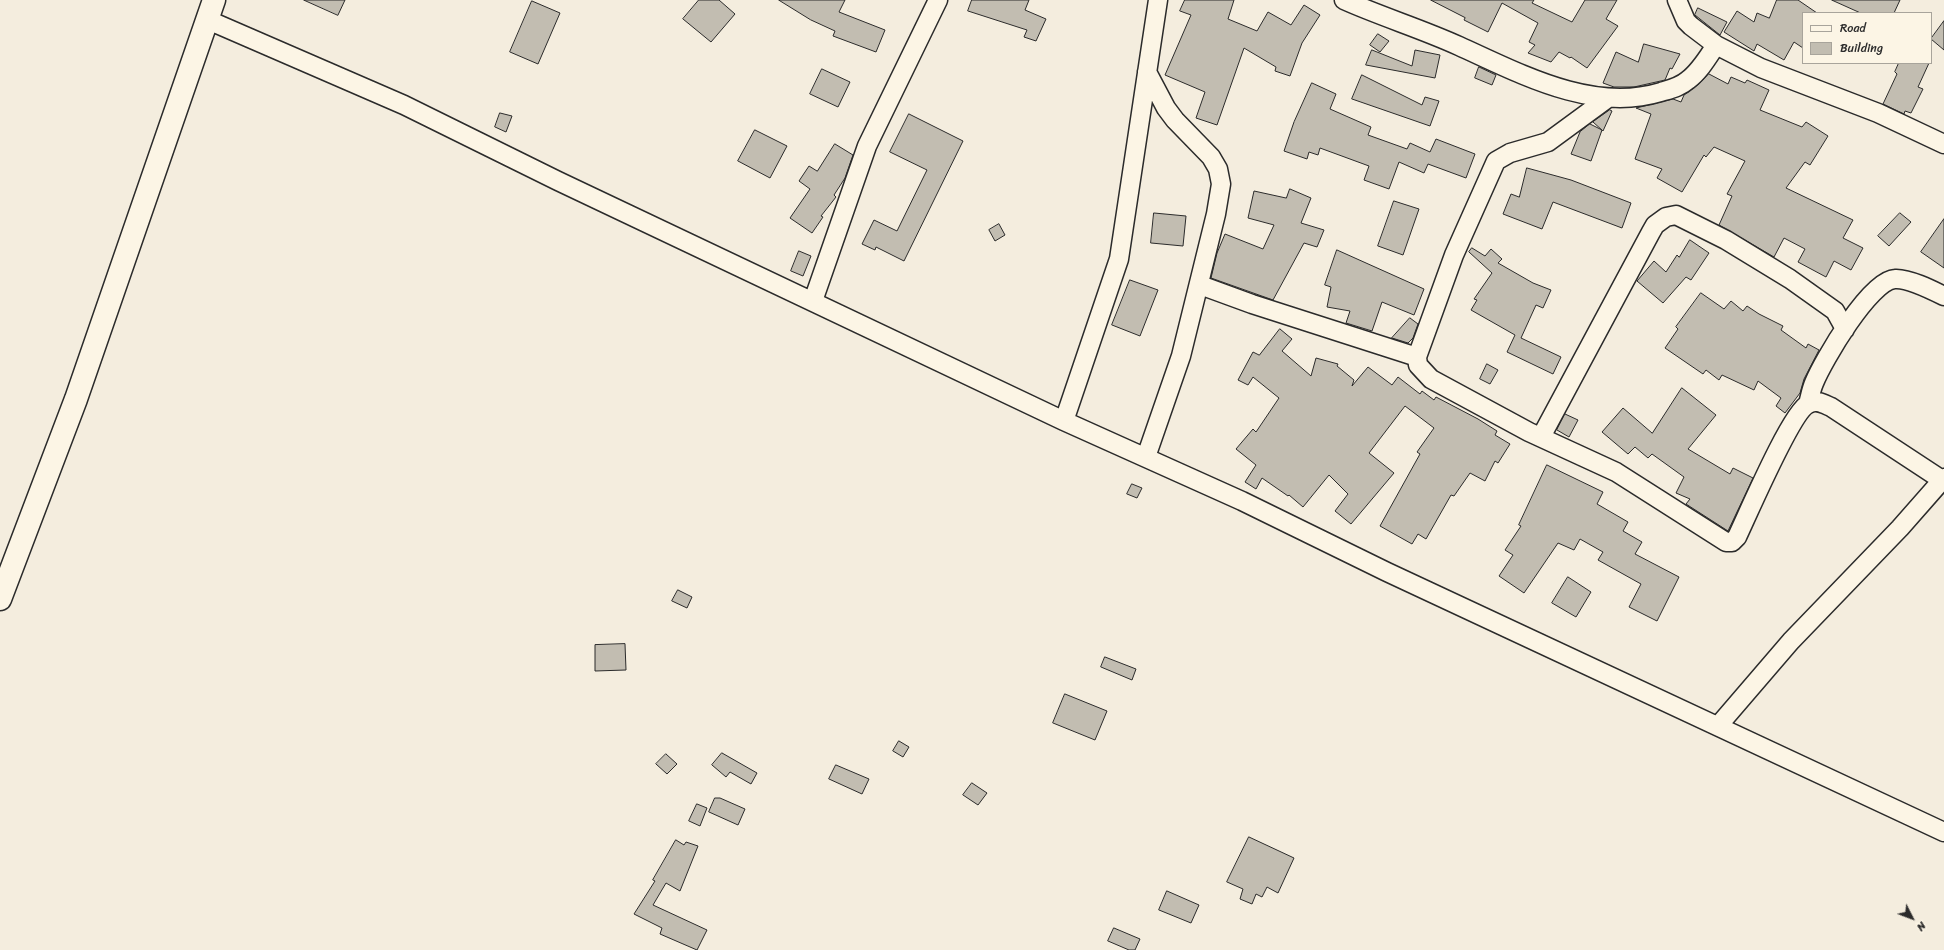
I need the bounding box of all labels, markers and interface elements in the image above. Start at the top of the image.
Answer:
legend [1802,12,1932,64]
text: Road [1840,17,1866,39]
text: Building [1840,37,1883,59]
north arrow [1892,898,1932,938]
text: N [1912,917,1931,936]

